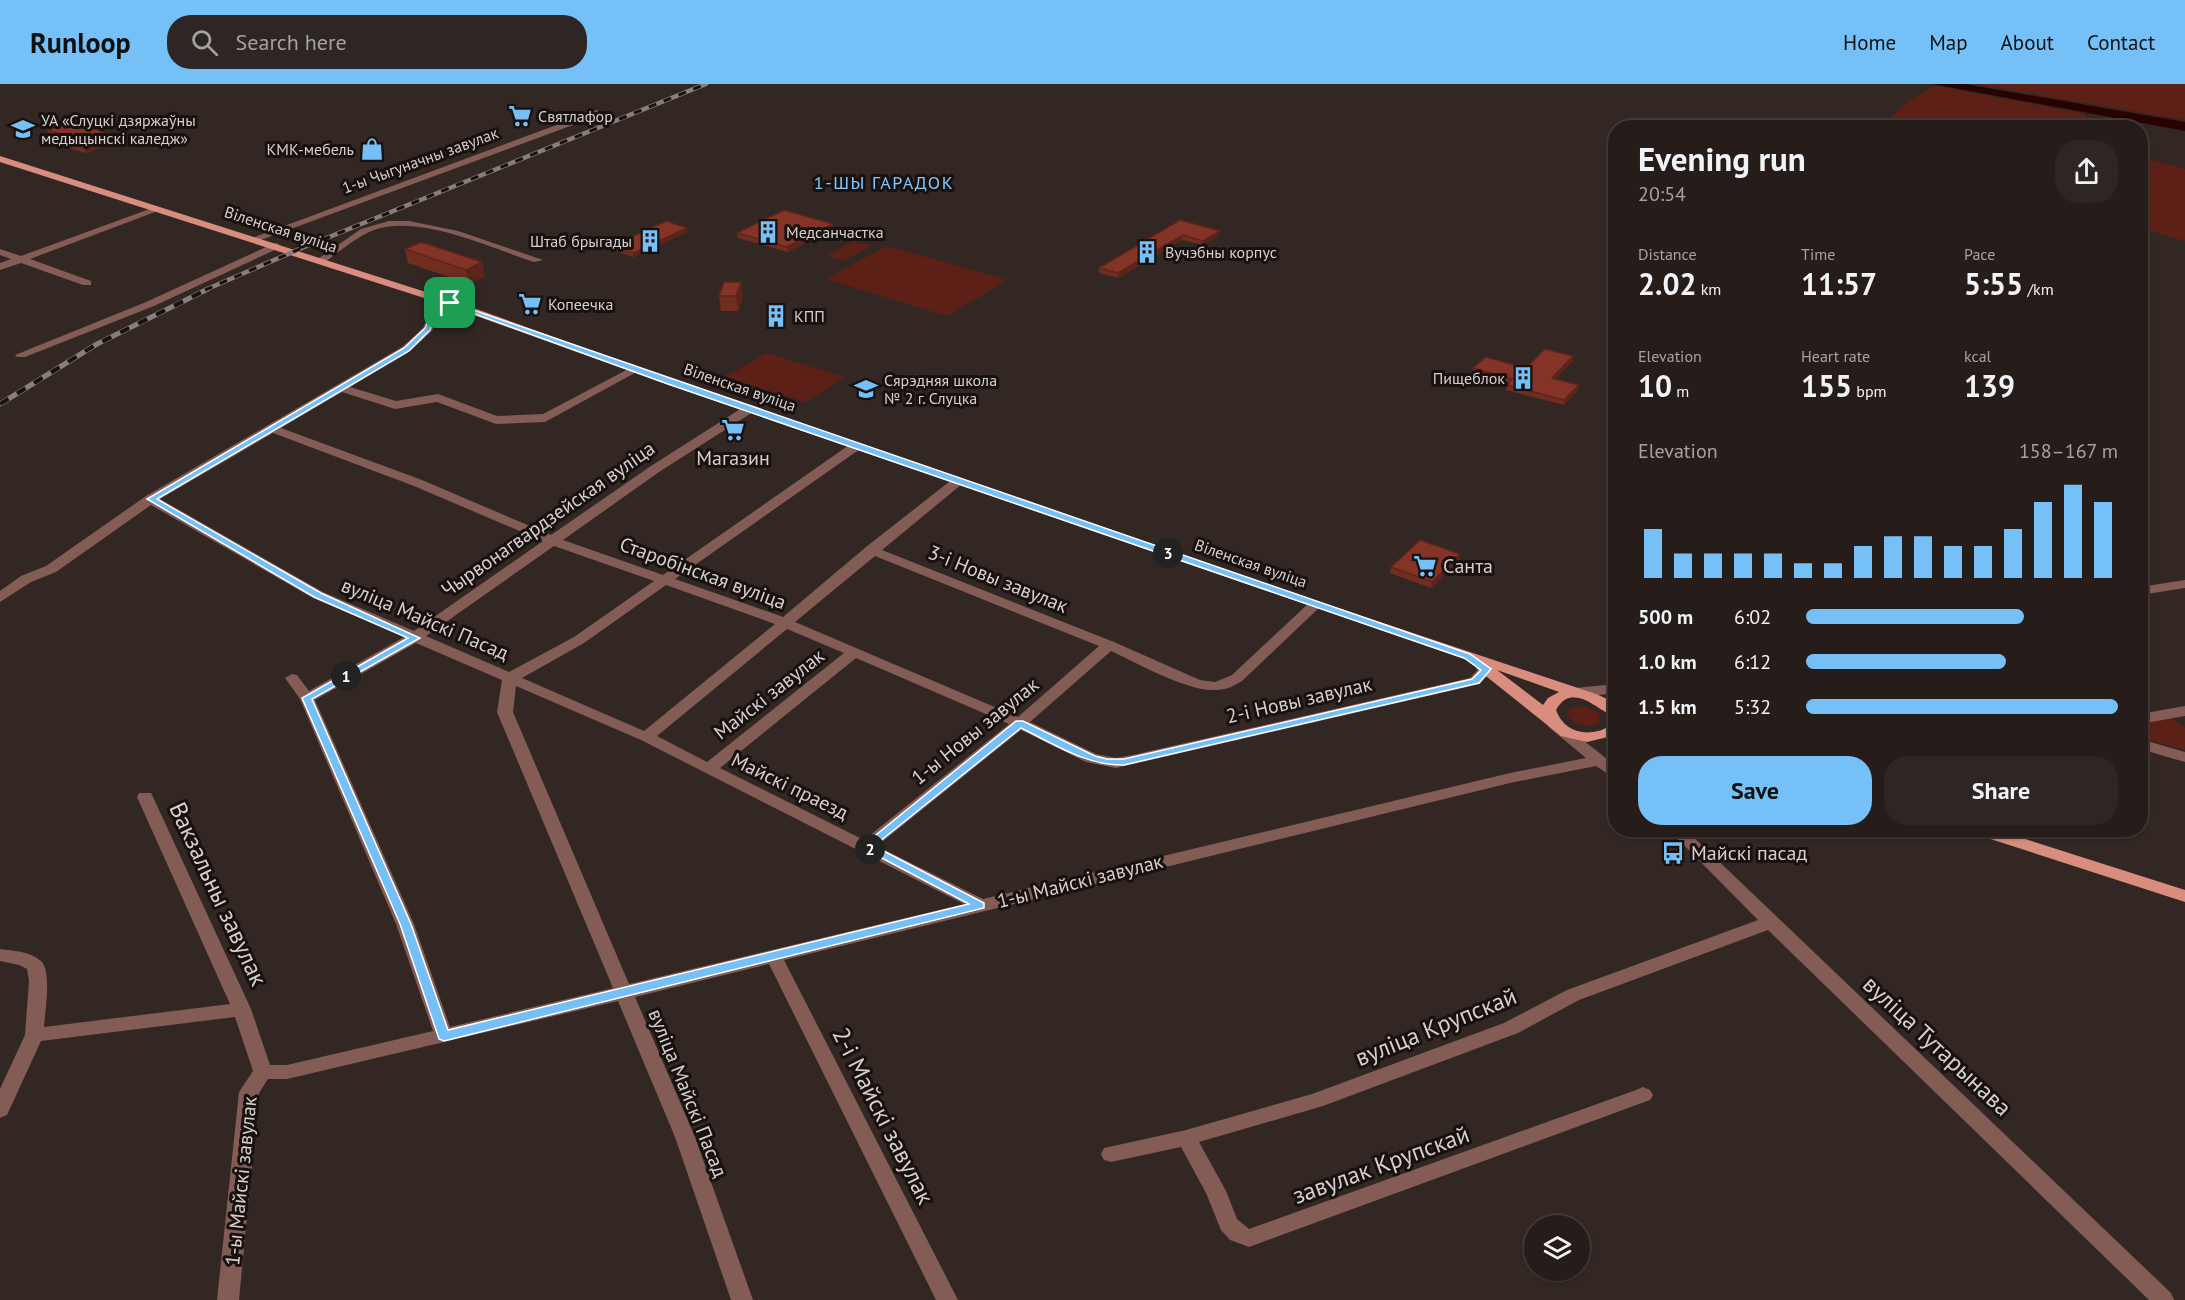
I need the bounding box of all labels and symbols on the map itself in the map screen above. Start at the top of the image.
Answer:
supermarket icon: Святлафор [507,103,533,129]
place label: Святлафор [538,106,613,126]
place label: УА «Слуцкі дзяржаўны медыцынскі каледж» [41,110,196,148]
school or university icon: УА «Слуцкі дзяржаўны медыцынскі каледж» [10,116,36,142]
street label: 1-ы Чыгуначны завулак [339,122,501,198]
shop icon: КМК-мебель [359,136,385,162]
place label: КМК-мебель [267,139,354,159]
district label: 1-ШЫ ГАРАДОК [814,171,954,194]
street label: Віленская вуліца [222,201,340,257]
building icon: Медсанчастка [755,219,781,245]
place label: Медсанчастка [786,222,884,242]
building icon: Штаб брыгады [637,228,663,254]
place label: Штаб брыгады [530,231,632,251]
building icon: Вучэбны корпус [1134,239,1160,265]
place label: Вучэбны корпус [1165,242,1277,262]
pin [424,277,475,328]
supermarket icon: Копеечка [517,291,543,317]
place label: Копеечка [548,294,613,314]
building icon: КПП [763,303,789,329]
place label: КПП [794,306,825,326]
street label: Віленская вуліца [681,358,799,416]
building icon: Пищеблок [1510,365,1536,391]
place label: Пищеблок [1433,368,1505,388]
place label: Сярэдняя школа № 2 г. Слуцка [884,370,997,408]
school or university icon: Сярэдняя школа № 2 г. Слуцка [853,376,879,402]
supermarket icon: Магазин [720,417,746,443]
street label: Чырвонагвардзейская вуліца [436,435,660,603]
place label: Магазин [696,445,770,471]
street label: Старобінская вуліца [616,531,790,615]
street label: Віленская вуліца [1192,534,1310,592]
pin: 3 [1153,538,1183,568]
street label: 3-і Новы завулак [924,539,1072,619]
supermarket icon: Санта [1412,553,1438,579]
place label: Санта [1443,553,1493,579]
street label: вуліца Майскі Пасад [337,572,513,666]
street label: Майскі завулак [708,642,830,745]
pin: 1 [331,661,361,691]
street label: 1-ы Новы завулак [906,671,1044,790]
street label: 2-і Новы завулак [1224,671,1375,729]
street label: Майскі праезд [727,746,853,826]
street label: Вакзальны завулак [162,797,275,991]
pin: 2 [855,834,885,864]
bus stop icon: Майскі пасад [1660,840,1686,866]
place label: Майскі пасад [1691,840,1808,866]
street label: 1-ы Майскі завулак [994,848,1166,914]
street label: вуліца Тутарынава [1856,969,2018,1123]
street label: вуліца Крупскай [1351,980,1521,1073]
street label: вуліца Майскі Пасад [642,1005,734,1181]
street label: 2-і Майскі завулак [825,1022,942,1210]
street label: 1-ы Майскі завулак [219,1095,263,1267]
street label: завулак Крупскай [1288,1118,1473,1211]

